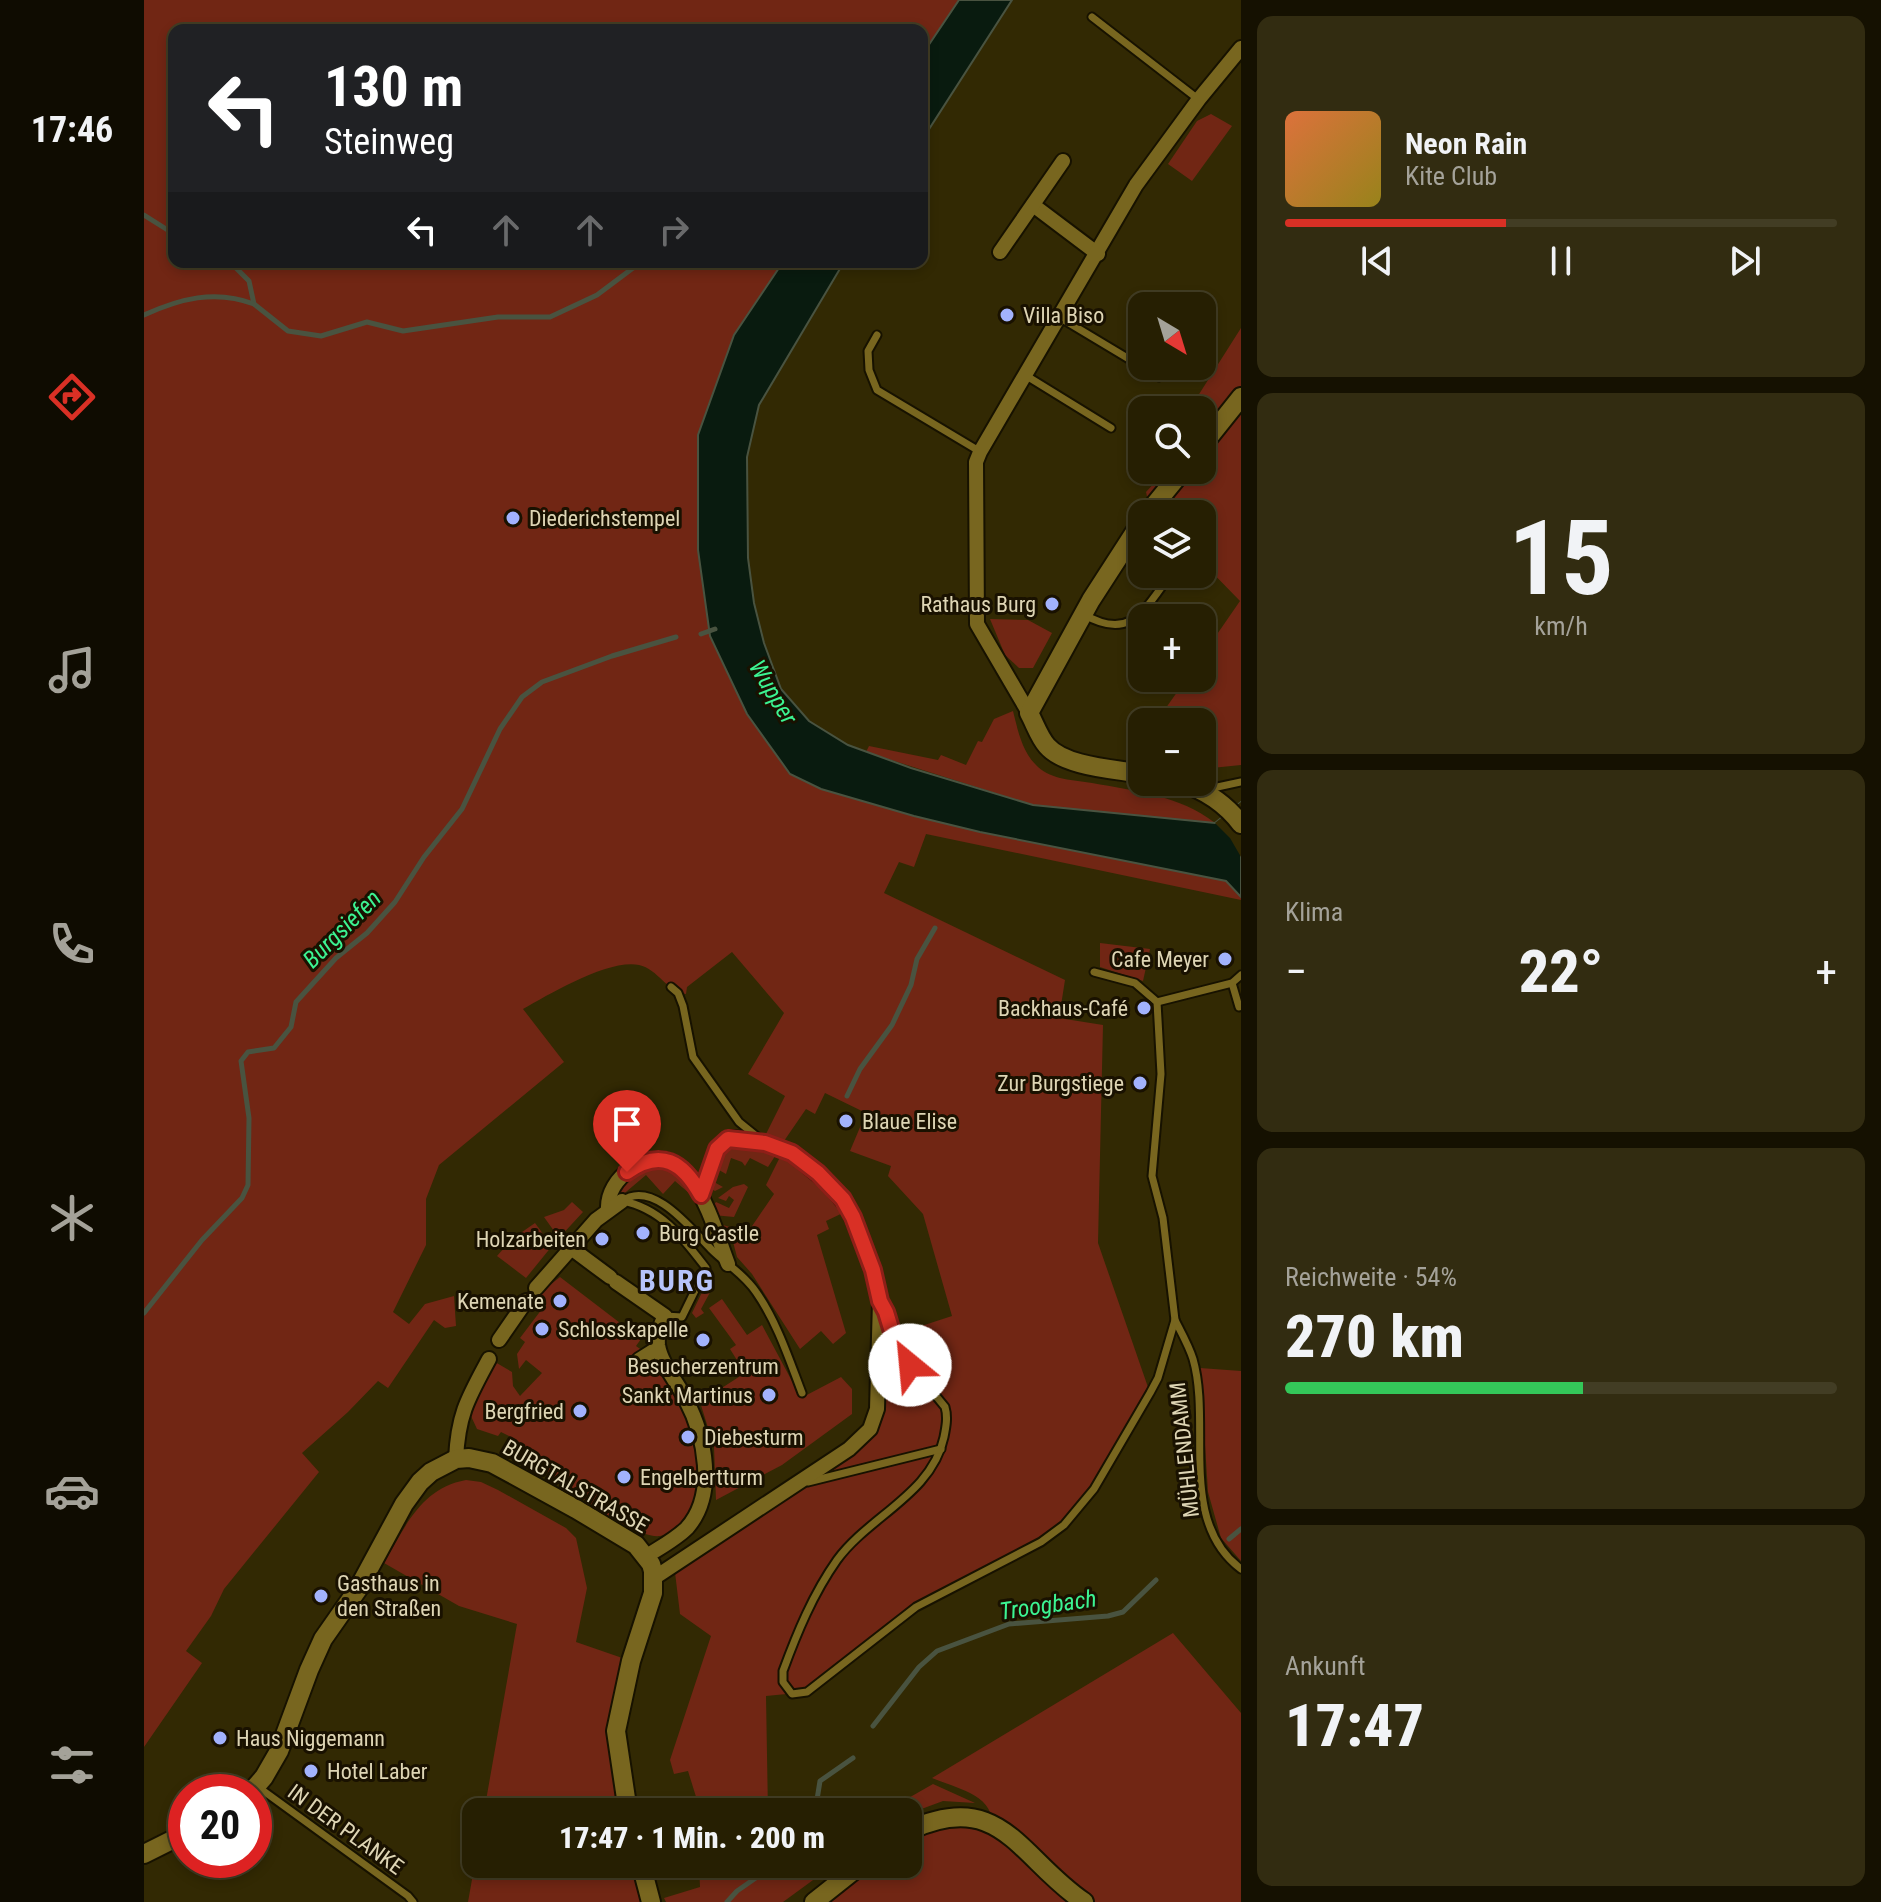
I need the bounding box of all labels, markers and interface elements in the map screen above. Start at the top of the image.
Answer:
text: 130 m [324,54,463,120]
icon: left [192,56,296,160]
text: 17:46 [31,109,113,151]
text: Steinweg [324,121,454,163]
text: Neon Rain [1405,126,1527,161]
text: Kite Club [1405,161,1497,191]
icon: left [400,208,444,252]
icon: ahead [484,208,528,252]
icon: ahead [568,208,612,252]
icon: right [652,208,696,252]
icon: previous [1355,239,1399,283]
icon: pause [1539,239,1583,283]
icon: next [1723,239,1767,283]
north arrow [1128,292,1216,380]
map controls [1128,292,1216,796]
place label: Villa Biso [1023,303,1104,328]
marker: Villa Biso [998,306,1016,324]
icon: directions [44,369,100,425]
button: search [1128,396,1216,484]
text: 15 [1508,498,1614,619]
button: layers [1128,500,1216,588]
place label: Diederichstempel [529,506,680,531]
marker: Diederichstempel [504,509,522,527]
place label: Rathaus Burg [920,592,1036,617]
marker: Rathaus Burg [1043,595,1061,613]
button: + [1128,604,1216,692]
text: km/h [1534,611,1588,641]
icon: music [44,642,100,698]
water label: Wupper [743,655,803,730]
button: − [1128,708,1216,796]
water label: Burgsiefen [297,884,387,974]
text: Klima [1285,897,1343,927]
icon: phone [44,916,100,972]
text: 22° [1519,936,1603,1007]
text: − [1285,946,1307,998]
text: + [1815,946,1837,998]
place label: Cafe Meyer [1111,947,1209,972]
marker: Cafe Meyer [1216,950,1234,968]
place label: Backhaus-Café [998,996,1128,1021]
marker: Backhaus-Café [1135,999,1153,1017]
place label: Zur Burgstiege [997,1071,1124,1096]
marker: Zur Burgstiege [1131,1074,1149,1092]
pin [593,1090,661,1172]
icon: arrive [605,1102,649,1146]
place label: Blaue Elise [862,1109,957,1134]
marker: Blaue Elise [837,1112,855,1130]
icon: climate [44,1190,100,1246]
place label: Burg Castle [659,1221,759,1246]
marker: Burg Castle [634,1224,652,1242]
place label: Holzarbeiten [476,1227,586,1252]
marker: Holzarbeiten [593,1230,611,1248]
text: Reichweite · 54% [1285,1262,1457,1292]
district label: BURG [639,1263,715,1298]
place label: Kemenate [457,1289,544,1314]
marker: Kemenate [551,1292,569,1310]
text: 270 km [1285,1301,1464,1372]
place label: Schlosskapelle [558,1317,688,1342]
marker: Schlosskapelle [533,1320,551,1338]
position arrow [868,1323,952,1407]
marker: Besucherzentrum [694,1331,712,1349]
place label: Besucherzentrum [627,1354,779,1379]
street label: MÜHLENDAMM [1165,1381,1204,1519]
place label: Sankt Martinus [622,1383,753,1408]
marker: Sankt Martinus [760,1386,778,1404]
place label: Bergfried [484,1399,564,1424]
marker: Bergfried [571,1402,589,1420]
place label: Diebesturm [704,1425,804,1450]
marker: Diebesturm [679,1428,697,1446]
street label: BURGTALSTRASSE [499,1435,653,1538]
icon: car [44,1463,100,1519]
place label: Engelbertturm [640,1465,763,1490]
marker: Engelbertturm [615,1468,633,1486]
place label: Gasthaus in den Straßen [337,1571,441,1621]
water label: Troogbach [998,1584,1098,1626]
marker: Gasthaus in den Straßen [312,1587,330,1605]
text: Ankunft [1285,1651,1365,1681]
text: 17:47 [1285,1690,1424,1761]
place label: Haus Niggemann [236,1726,385,1751]
marker: Haus Niggemann [211,1729,229,1747]
icon: filters [44,1737,100,1793]
place label: Hotel Laber [327,1759,428,1784]
marker: Hotel Laber [302,1762,320,1780]
speed limit sign: 20 [168,1774,272,1878]
street label: IN DER PLANKE [283,1779,408,1880]
text: 17:47 · 1 Min. · 200 m [559,1820,825,1855]

